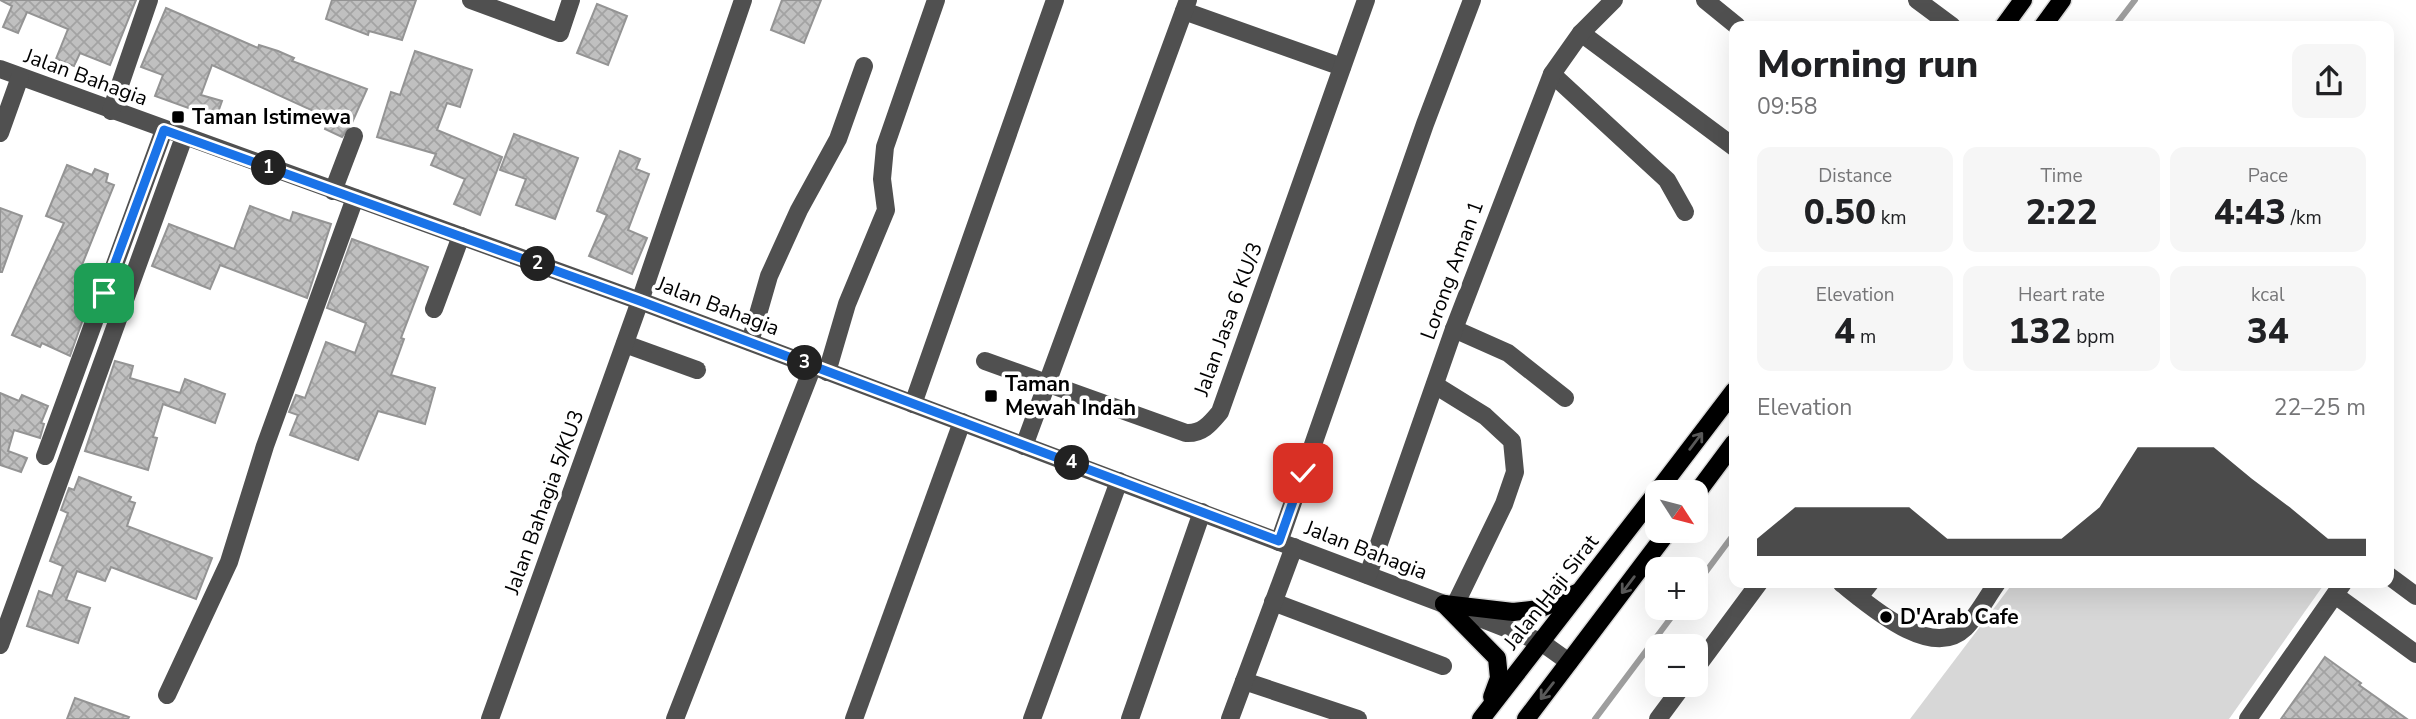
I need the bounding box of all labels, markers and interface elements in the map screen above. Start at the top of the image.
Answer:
text: Morning run [1757,39,1978,90]
street label: Jalan Bahagia [20,41,152,112]
button: share [2292,44,2366,118]
text: 09:58 [1757,91,1817,122]
place label: Taman Istimewa [192,103,351,131]
marker: Taman Istimewa [170,109,186,125]
pin: 1 [252,150,286,186]
text: 1 [263,154,274,180]
text: Distance [1818,163,1892,189]
text: Time [2040,163,2083,189]
text: Pace [2248,163,2288,189]
text: 0.50 [1804,189,1876,236]
text: 2:22 [2025,189,2098,236]
text: 4:43 [2214,189,2286,236]
street label: Lorong Aman 1 [1414,197,1490,343]
text: km [1876,205,1907,231]
text: /km [2286,205,2322,231]
street label: Jalan Jasa 6 KU/3 [1187,238,1269,401]
pin: 2 [520,246,556,282]
text: 2 [532,250,543,276]
pin [74,263,134,323]
street label: Jalan Bahagia [652,269,783,342]
icon: arrive [85,274,123,312]
text: Elevation [1816,282,1895,308]
text: Heart rate [2018,282,2105,308]
text: kcal [2251,282,2285,308]
text: 4 [1834,308,1855,355]
text: 132 [2008,308,2071,355]
text: 34 [2247,308,2289,355]
text: m [1855,324,1876,350]
text: bpm [2071,324,2115,350]
pin: 3 [788,346,822,380]
text: 3 [799,349,810,375]
place label: Taman Mewah Indah [1005,370,1136,422]
marker: Taman Mewah Indah [983,388,999,404]
text: Elevation [1757,392,1852,423]
text: 22–25 m [2274,392,2366,423]
street label: Jalan Bahagia 5/KU3 [497,406,590,599]
one-way arrow [1688,433,1703,451]
pin [1273,443,1333,503]
pin: 4 [1054,446,1090,480]
text: 4 [1066,449,1077,475]
icon: check [1284,454,1322,492]
north arrow [1645,480,1708,542]
map controls [1645,480,1708,697]
street label: Jalan Bahagia [1300,513,1431,586]
street label: Jalan Haji Sirat [1497,528,1605,656]
button: + [1645,557,1708,620]
one-way arrow [1620,575,1635,594]
place label: D'Arab Cafe [1900,603,2019,631]
marker: D'Arab Cafe [1878,609,1894,625]
button: − [1645,634,1708,697]
one-way arrow [1540,681,1555,699]

